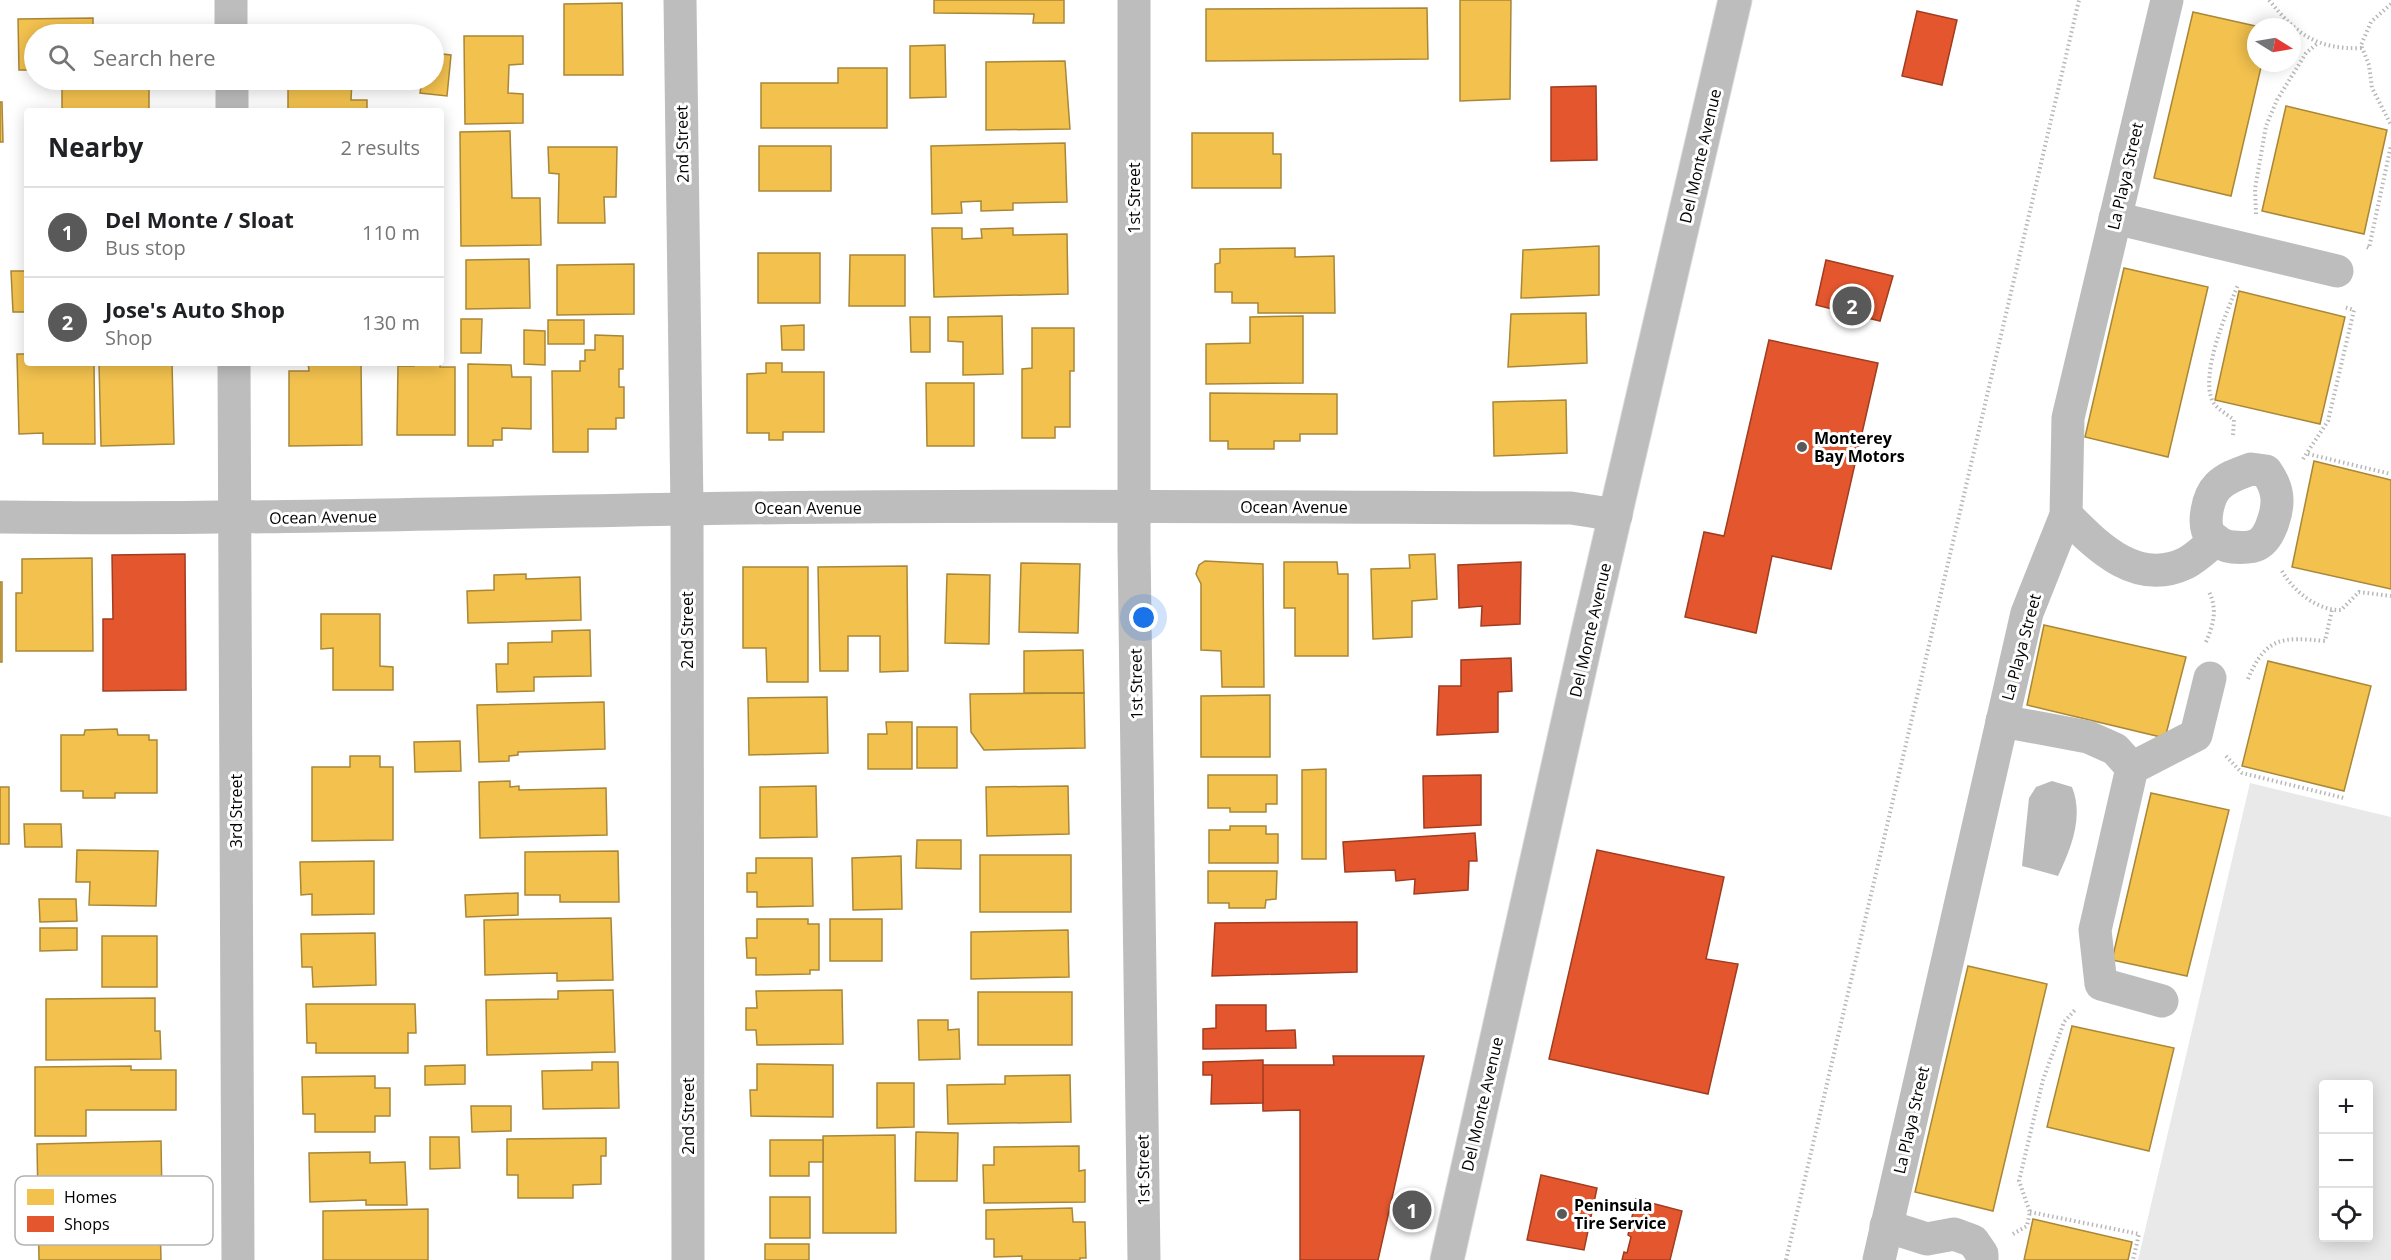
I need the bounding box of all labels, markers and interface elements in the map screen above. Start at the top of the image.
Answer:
north arrow [2247,18,2301,72]
search box [24,24,444,90]
icon: search [45,41,78,74]
text: Search here [93,42,216,72]
street label: Del Monte Avenue [1674,87,1726,225]
street label: 2nd Street [670,105,694,183]
street label: La Playa Street [2102,120,2148,232]
text: Nearby [48,129,143,165]
text: 2 results [340,134,420,161]
street label: 1st Street [1123,162,1145,234]
text: Del Monte / Sloat [105,204,294,234]
text: 1 [62,219,73,246]
text: 110 m [362,219,420,246]
text: Bus stop [105,234,186,261]
pin: 2 [1832,284,1872,328]
text: Jose's Auto Shop [105,294,285,324]
text: 2 [62,309,73,336]
text: 130 m [362,309,420,336]
text: Shop [105,324,153,351]
place label: Monterey Bay Motors [1814,427,1905,467]
marker: Monterey Bay Motors [1795,440,1809,454]
street label: Ocean Avenue [1240,496,1348,518]
street label: Ocean Avenue [754,497,862,519]
street label: Ocean Avenue [269,505,377,529]
street label: Del Monte Avenue [1564,561,1616,699]
street label: 2nd Street [676,591,698,669]
street label: La Playa Street [1996,591,2046,703]
your location [1129,603,1158,632]
street label: 1st Street [1124,648,1148,720]
street label: 3rd Street [225,774,247,848]
street label: Del Monte Avenue [1456,1035,1508,1173]
street label: La Playa Street [1888,1064,1934,1176]
street label: 2nd Street [677,1077,699,1155]
map controls [2319,1080,2373,1242]
button: + [2319,1080,2373,1134]
street label: 1st Street [1131,1134,1155,1206]
button: − [2319,1134,2373,1188]
legend [15,1176,213,1245]
text: Homes [64,1186,117,1208]
pin: 1 [1392,1188,1432,1232]
button: locate [2319,1188,2373,1242]
place label: Peninsula Tire Service [1574,1194,1666,1234]
marker: Peninsula Tire Service [1555,1207,1569,1221]
text: Shops [64,1213,110,1235]

